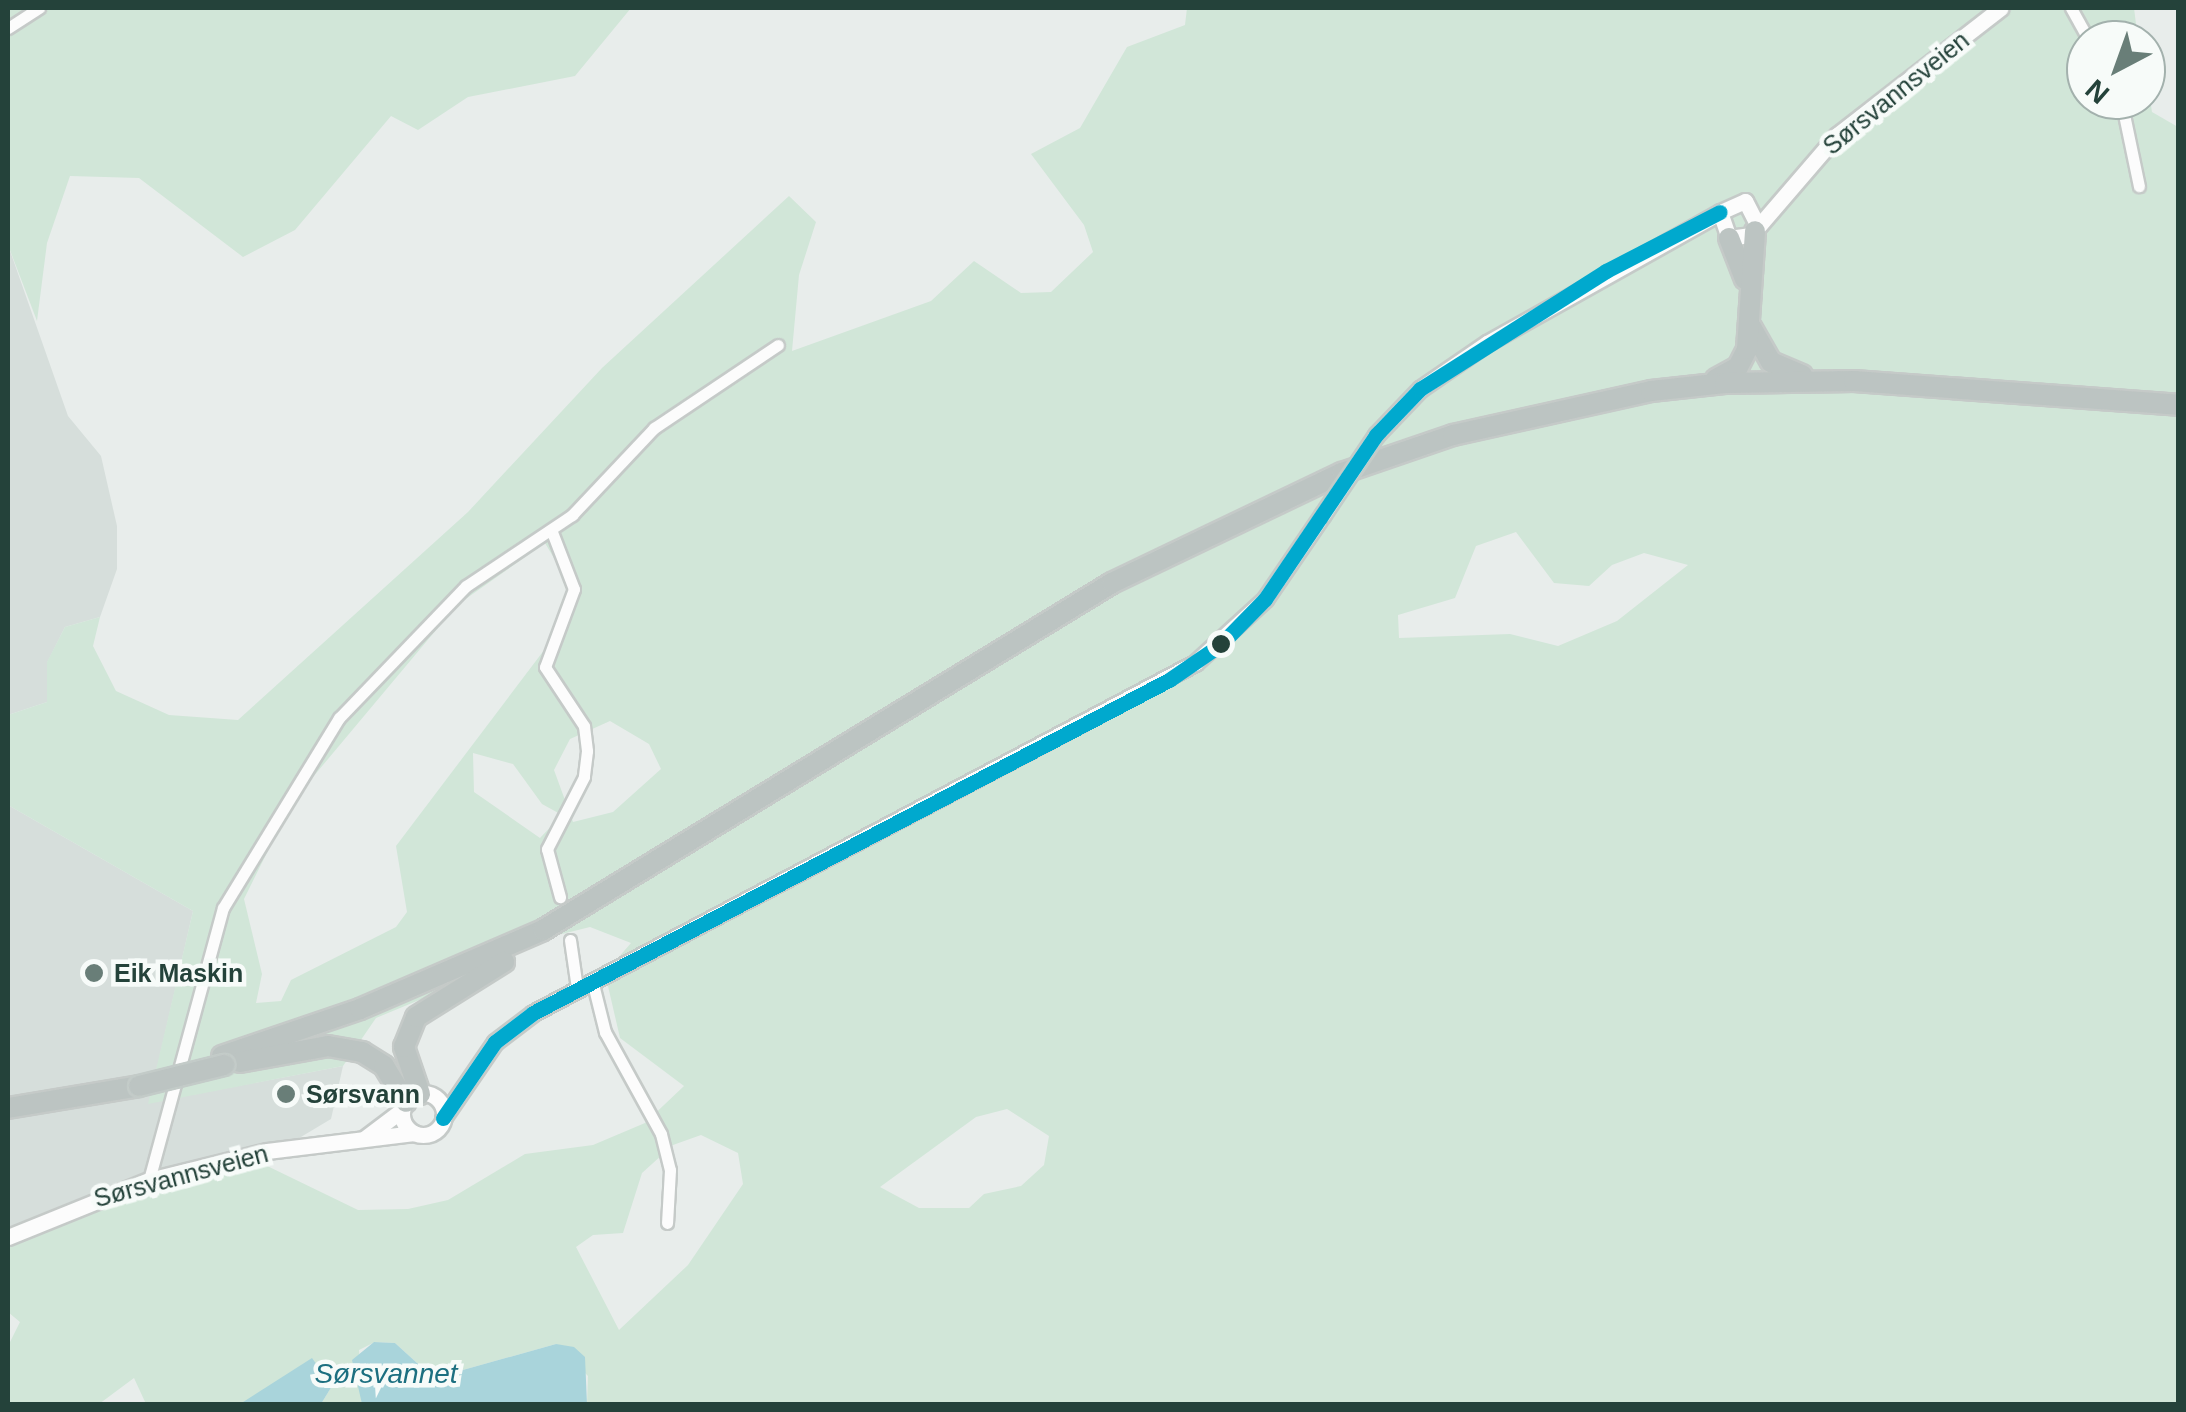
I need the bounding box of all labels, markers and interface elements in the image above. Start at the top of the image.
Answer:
north arrow [2066,20,2166,120]
street label: Sørsvannsveien [1817,25,1975,161]
text: N [2080,73,2115,110]
unlabelled marker [1211,634,1231,654]
place label: Eik Maskin [114,958,243,988]
marker: Eik Maskin [83,962,105,984]
place label: Sørsvann [306,1079,420,1109]
marker: Sørsvann [275,1083,297,1105]
street label: Sørsvannsveien [91,1138,271,1214]
water label: Sørsvannet [314,1357,458,1391]

